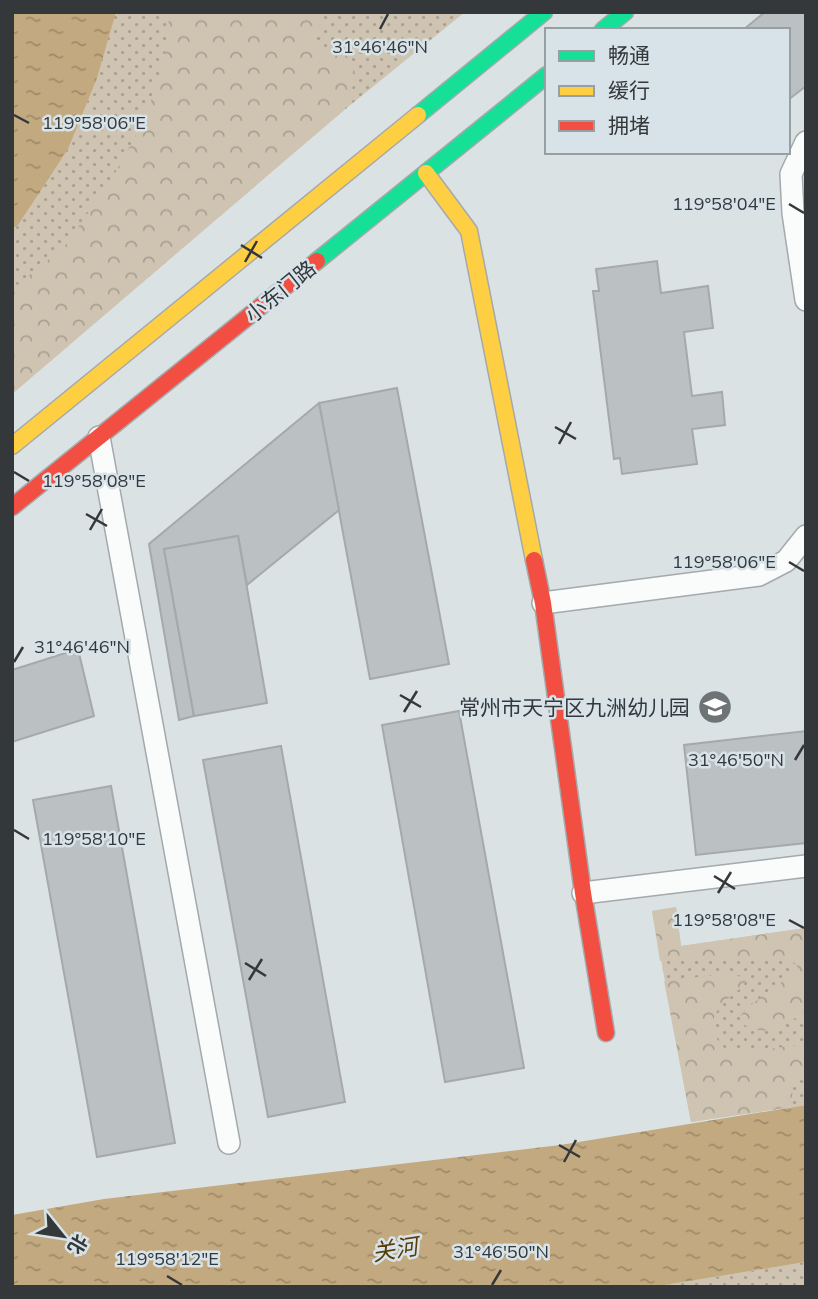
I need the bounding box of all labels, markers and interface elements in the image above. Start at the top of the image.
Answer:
legend [545,28,790,154]
text: 31°46'46"N [332,35,428,58]
text: 畅通 [608,42,650,68]
text: 缓行 [608,77,650,103]
text: 119°58'06"E [42,111,146,134]
text: 拥堵 [608,112,650,138]
text: 119°58'04"E [672,192,776,215]
street label: 小东门路 [239,254,321,328]
text: 119°58'08"E [42,469,146,492]
text: 119°58'06"E [672,550,776,573]
text: 31°46'46"N [34,635,130,658]
school or university icon: 常州市天宁区九洲幼儿园 [696,688,734,726]
place label: 常州市天宁区九洲幼儿园 [459,694,690,720]
text: 31°46'50"N [688,748,784,771]
text: 119°58'10"E [42,827,146,850]
text: 119°58'08"E [672,908,776,931]
north arrow [28,1201,98,1271]
text: 北 [63,1230,93,1259]
water label: 关河 [370,1230,424,1267]
text: 31°46'50"N [453,1240,549,1263]
text: 119°58'12"E [115,1247,219,1270]

